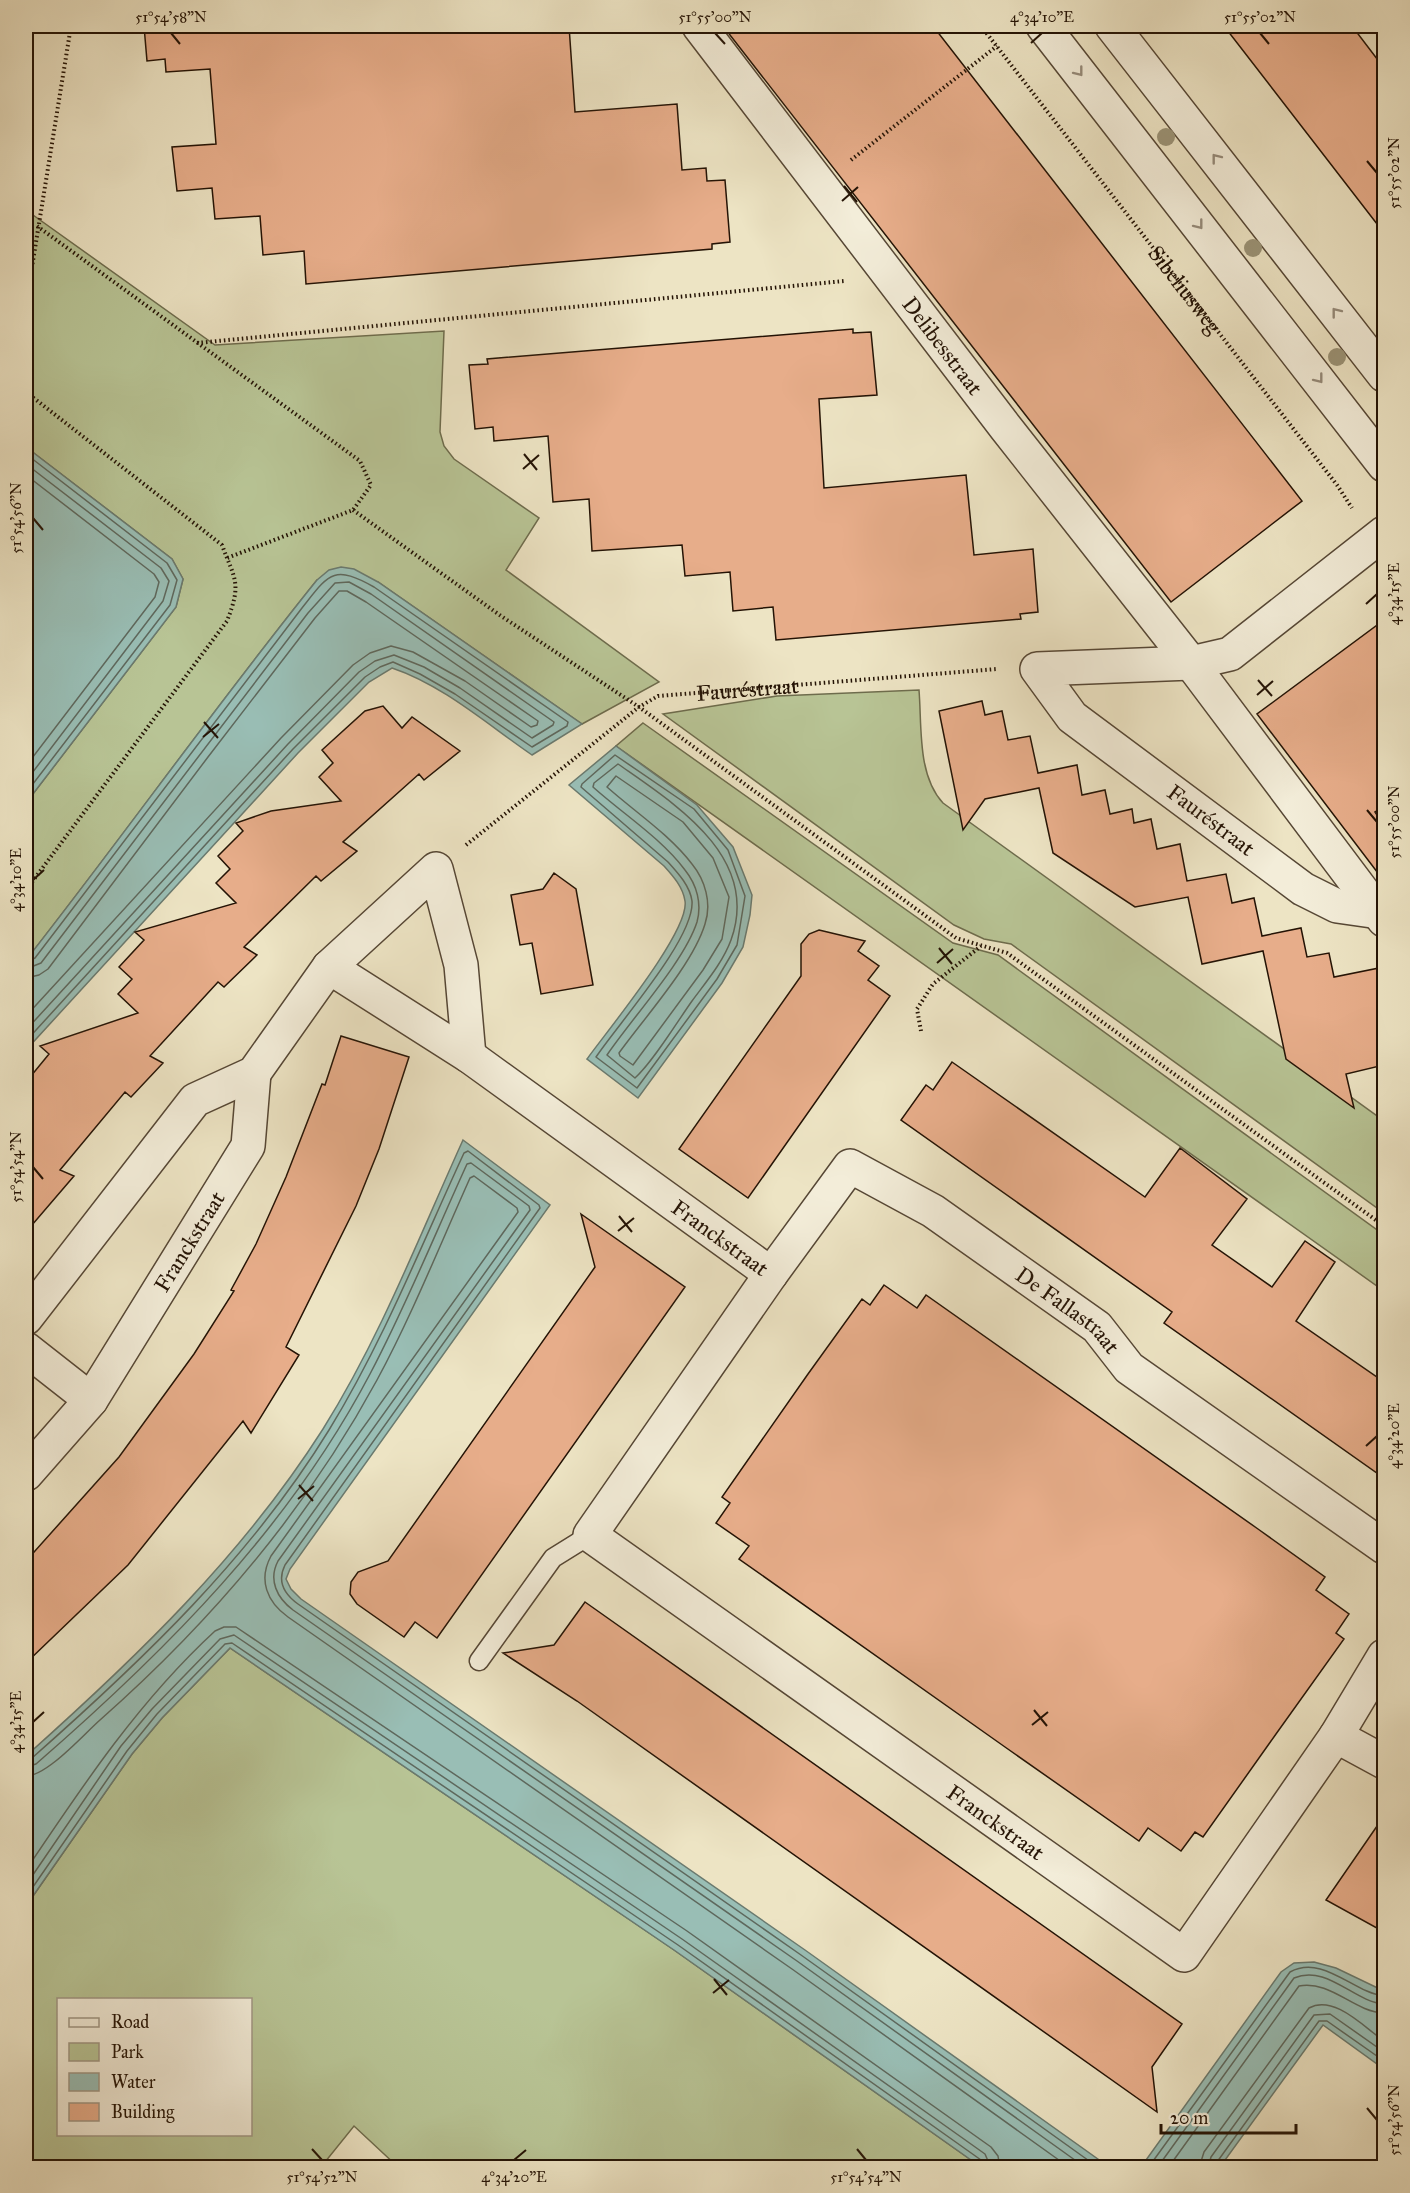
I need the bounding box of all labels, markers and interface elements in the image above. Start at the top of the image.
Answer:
text: 51°54'58"N [135,8,207,26]
text: 51°55'00"N [678,8,752,26]
text: 4°34'10"E [1010,8,1074,26]
text: 51°55'02"N [1224,8,1296,26]
one-way arrow [1072,65,1083,76]
text: 51°55'02"N [1385,137,1403,209]
one-way arrow [1212,154,1223,165]
one-way arrow [1192,219,1203,230]
street label: Sibeliusweg [1143,240,1228,339]
street label: Delibesstraat [897,291,989,400]
one-way arrow [1332,308,1343,319]
one-way arrow [1312,372,1323,383]
text: 51°54'56"N [7,482,25,554]
text: 4°34'15"E [1385,563,1403,625]
street label: Fauréstraat [695,671,800,706]
street label: Fauréstraat [1162,778,1260,862]
text: 51°55'00"N [1385,785,1403,859]
text: 4°34'10"E [7,848,25,912]
text: 51°54'54"N [7,1131,25,1203]
street label: Franckstraat [148,1186,230,1297]
street label: Franckstraat [667,1193,774,1282]
street label: De Fallastraat [1011,1260,1126,1359]
text: 4°34'20"E [1385,1403,1403,1469]
text: 4°34'15"E [7,1691,25,1753]
street label: Franckstraat [942,1778,1050,1866]
legend [57,1998,252,2136]
text: Road [111,2011,149,2033]
text: Park [111,2041,144,2063]
text: Water [111,2071,156,2093]
text: 51°54'56"N [1385,2084,1403,2156]
scale bar [1161,2097,1296,2135]
text: Building [111,2101,175,2124]
text: 20 m [1170,2107,1208,2129]
text: 51°54'52"N [286,2168,358,2186]
text: 4°34'20"E [481,2168,547,2186]
text: 51°54'54"N [830,2168,902,2186]

